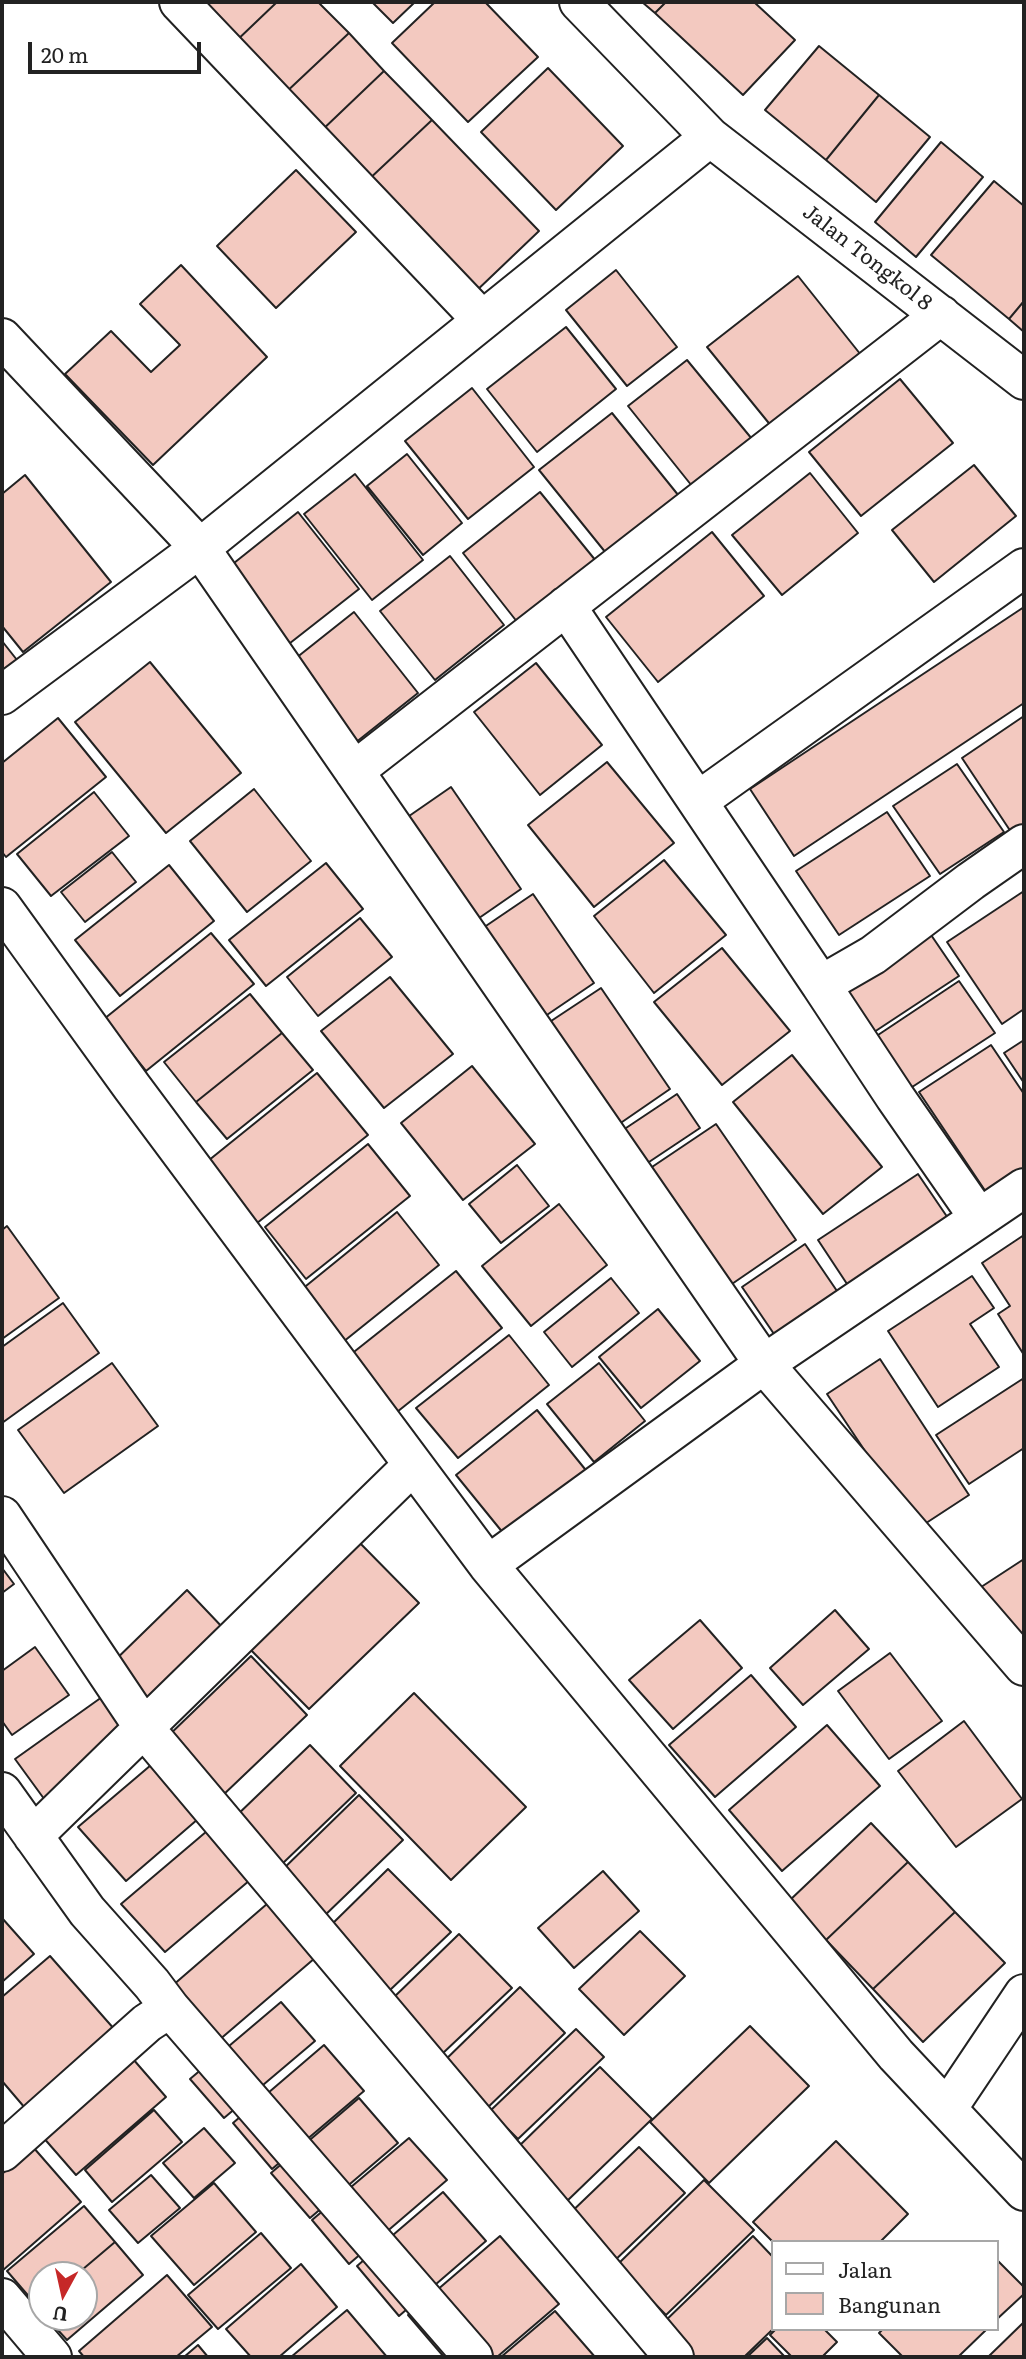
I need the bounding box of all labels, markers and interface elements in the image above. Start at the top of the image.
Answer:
scale bar [32,28,205,72]
text: 20 m [41,38,88,69]
street label: Jalan Tongkol 8 [797,200,937,316]
legend [771,2240,998,2331]
text: Jalan [838,2253,892,2284]
north arrow [28,2261,98,2331]
text: Bangunan [838,2288,941,2319]
text: U [51,2300,70,2330]

